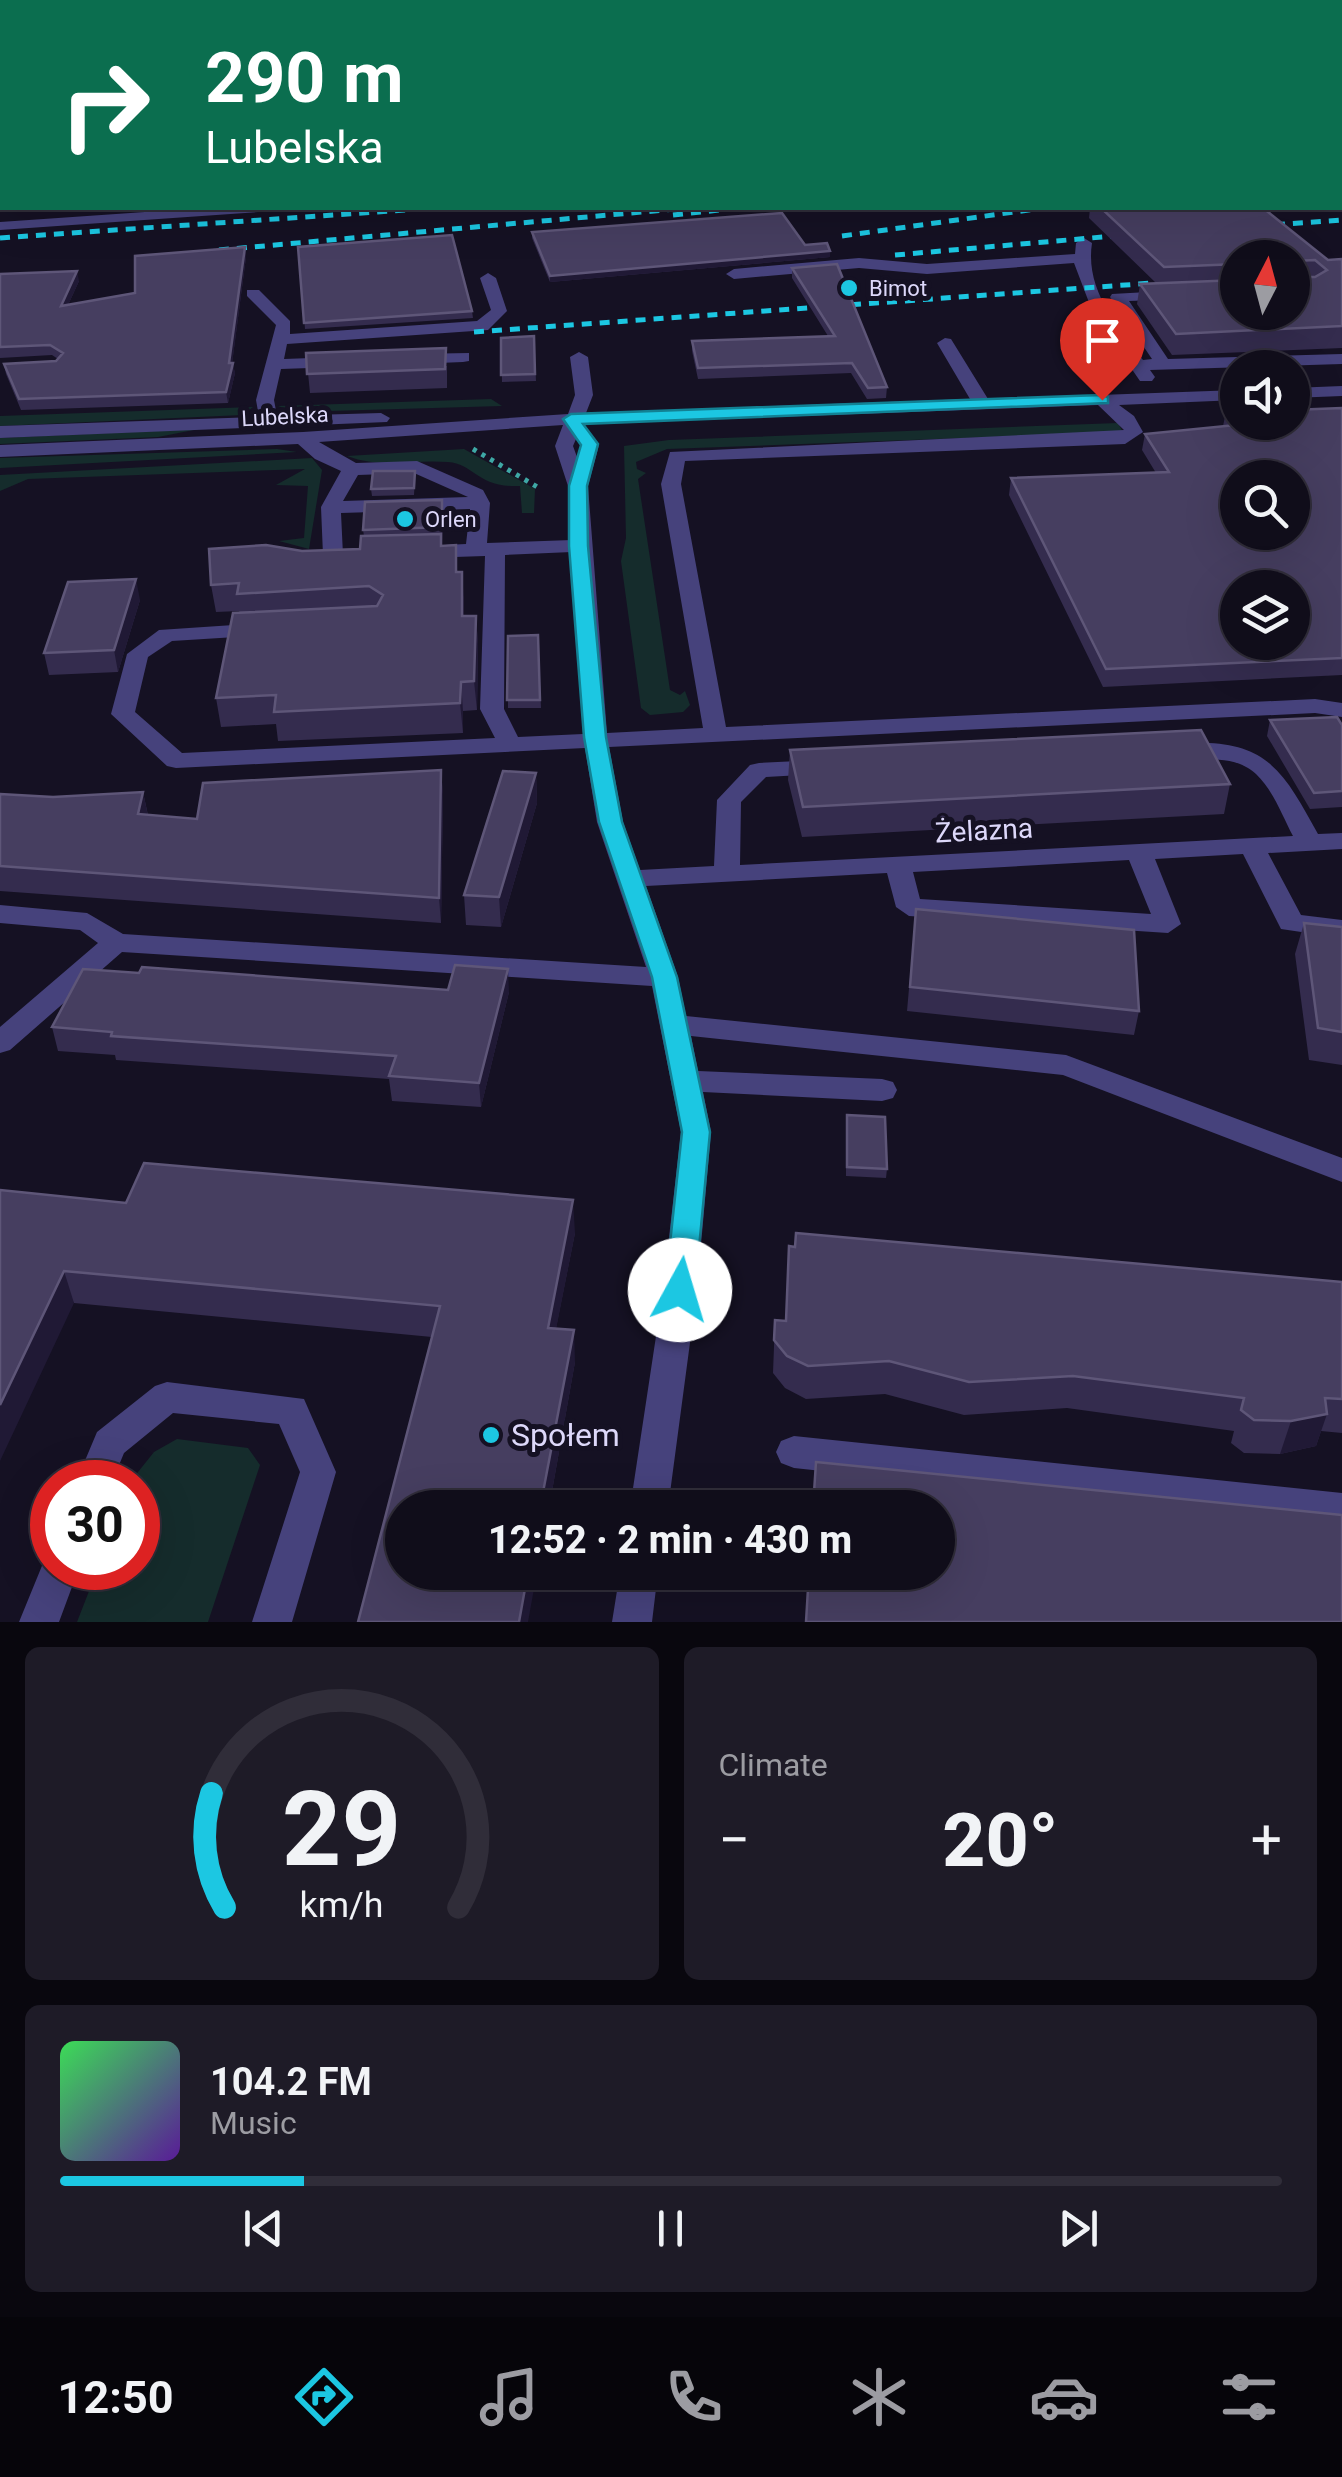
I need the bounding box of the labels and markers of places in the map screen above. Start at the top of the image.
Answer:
place label: Bimot [869,276,927,301]
marker: Bimot [838,277,860,299]
pin [1060,298,1145,401]
place label: Orlen [425,507,477,532]
marker: Orlen [394,508,416,530]
place label: Społem [511,1416,620,1454]
marker: Społem [480,1424,502,1446]

